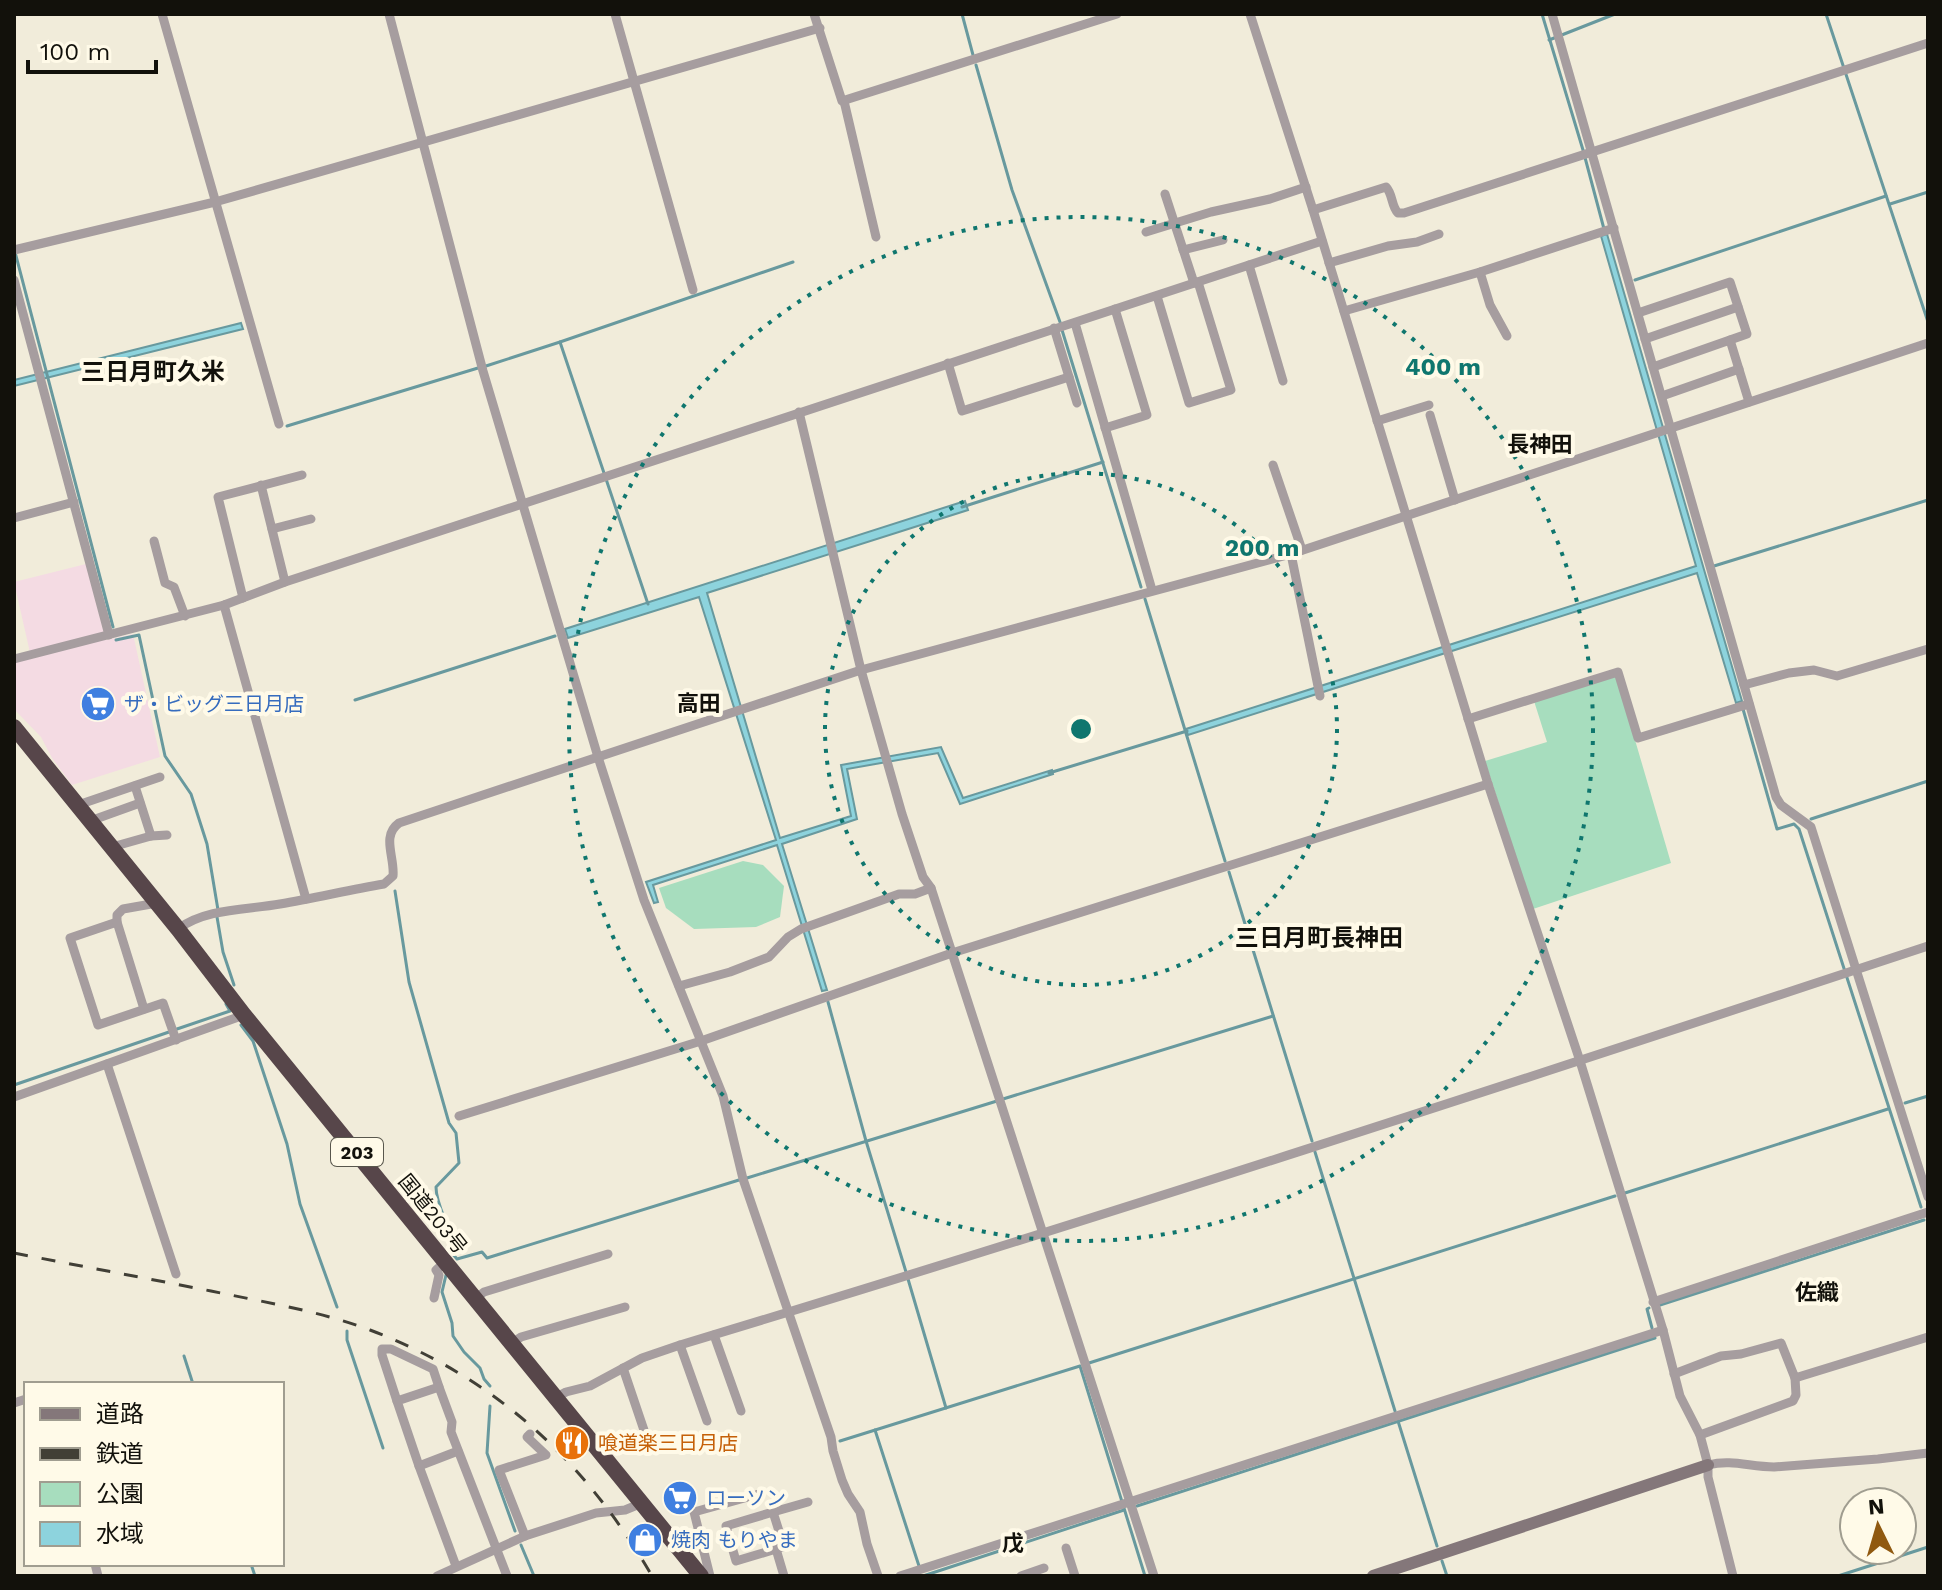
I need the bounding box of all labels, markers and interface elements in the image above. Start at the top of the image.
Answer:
scale bar [28,24,156,74]
text: 100 m [40,38,110,66]
text: 400 m [1405,353,1481,381]
district label: 三日月町久米 [81,358,225,386]
district label: 長神田 [1507,432,1573,457]
text: 200 m [1225,534,1299,562]
supermarket icon: ザ・ビッグ三日月店 [79,685,117,723]
district label: 高田 [677,691,721,716]
place label: ザ・ビッグ三日月店 [124,692,304,716]
centre of rings [1067,715,1095,743]
district label: 三日月町長神田 [1235,924,1403,952]
road number: 203 [331,1138,383,1166]
street label: 国道203号 [394,1169,472,1259]
district label: 佐織 [1795,1280,1839,1305]
legend [24,1382,284,1566]
text: 道路 [96,1400,144,1428]
restaurant icon: 喰道楽三日月店 [553,1424,591,1462]
place label: 喰道楽三日月店 [598,1431,738,1455]
text: 鉄道 [96,1440,144,1468]
supermarket icon: ローソン [661,1479,699,1517]
text: 公園 [96,1480,144,1508]
place label: ローソン [706,1486,786,1510]
north arrow [1838,1486,1918,1566]
text: N [1867,1493,1886,1520]
text: 水域 [96,1520,144,1548]
shop icon: 焼肉 もりやま [626,1521,664,1559]
place label: 焼肉 もりやま [671,1528,798,1552]
district label: 戊 [1002,1531,1024,1556]

